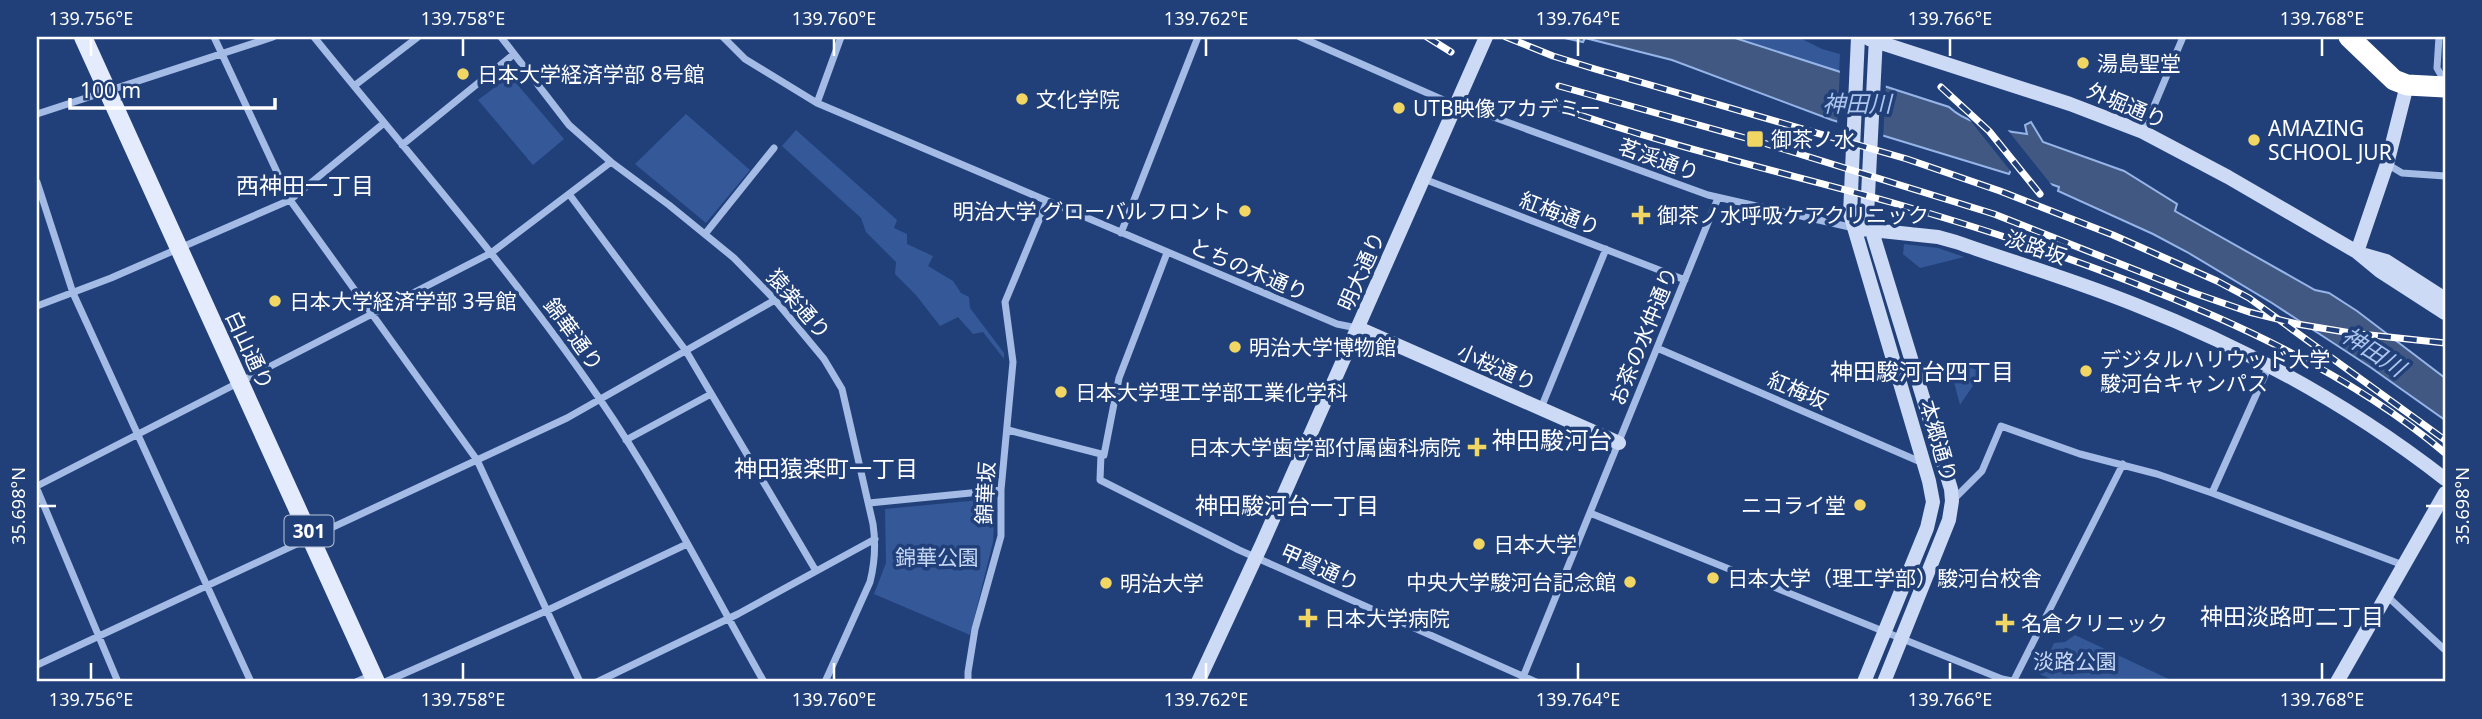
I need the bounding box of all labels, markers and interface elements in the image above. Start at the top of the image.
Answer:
text: 139.756°E [49,6,133,30]
text: 139.758°E [421,6,505,30]
text: 139.760°E [792,6,876,30]
text: 139.762°E [1164,6,1248,30]
text: 139.764°E [1536,6,1620,30]
text: 139.766°E [1908,6,1992,30]
text: 139.768°E [2280,6,2364,30]
place label: 湯島聖堂 [2097,49,2181,77]
marker: 湯島聖堂 [2075,55,2091,71]
place label: 日本大学経済学部 8号館 [477,60,704,88]
scale bar [70,66,275,110]
marker: 日本大学経済学部 8号館 [455,66,471,82]
text: 100 m [80,76,141,104]
street label: 外堀通り [2083,76,2171,134]
place label: 文化学院 [1036,85,1120,113]
water label: 神田川 [1823,87,1895,119]
marker: 文化学院 [1014,91,1030,107]
place label: UTB映像アカデミー [1413,94,1601,122]
marker: UTB映像アカデミー [1391,100,1407,116]
place label: AMAZING SCHOOL JUR [2268,114,2392,166]
place label: 御茶ノ水 [1771,125,1855,153]
marker: 御茶ノ水 [1745,129,1765,149]
street label: 茗渓通り [1615,131,1703,187]
marker: AMAZING SCHOOL JUR [2246,132,2262,148]
district label: 西神田一丁目 [236,169,374,201]
street label: 紅梅通り [1516,185,1604,241]
place label: 明治大学 グローバルフロント [953,197,1231,225]
place label: 御茶ノ水呼吸ケアクリニック [1657,201,1929,229]
marker: 明治大学 グローバルフロント [1237,203,1253,219]
marker: 御茶ノ水呼吸ケアクリニック [1631,205,1651,225]
street label: 淡路坂 [2002,224,2070,270]
street label: 明大通り [1331,227,1391,315]
street label: とちの木通り [1186,231,1312,307]
street label: 猿楽通り [761,263,837,345]
street label: お茶の水仲通り [1602,263,1684,409]
place label: 日本大学経済学部 3号館 [289,287,516,315]
street label: 錦華通り [538,292,610,376]
marker: 日本大学経済学部 3号館 [267,293,283,309]
street label: 白山通り [220,306,280,394]
water label: 神田川 [2336,319,2414,385]
place label: 明治大学博物館 [1249,333,1396,361]
street label: 小桜通り [1453,337,1541,397]
marker: 明治大学博物館 [1227,339,1243,355]
place label: デジタルハリウッド大学 駿河台キャンパス [2100,345,2331,397]
district label: 神田駿河台四丁目 [1830,355,2014,387]
marker: デジタルハリウッド大学 駿河台キャンパス [2078,363,2094,379]
street label: 紅梅坂 [1764,365,1832,415]
place label: 日本大学理工学部工業化学科 [1075,378,1348,406]
marker: 日本大学理工学部工業化学科 [1053,384,1069,400]
street label: 本郷通り [1914,397,1964,485]
district label: 神田駿河台 [1492,423,1612,456]
place label: 日本大学歯学部付属歯科病院 [1188,433,1461,461]
marker: 日本大学歯学部付属歯科病院 [1467,437,1487,457]
district label: 神田猿楽町一丁目 [734,452,918,484]
street label: 錦華坂 [969,461,1001,525]
text: 35.698°N [6,467,30,545]
text: 35.698°N [2450,467,2474,545]
district label: 神田駿河台一丁目 [1195,489,1379,521]
place label: ニコライ堂 [1741,491,1846,519]
marker: ニコライ堂 [1852,497,1868,513]
road number: 301 [284,516,334,546]
place label: 日本大学 [1493,530,1577,558]
marker: 日本大学 [1471,536,1487,552]
street label: 甲賀通り [1276,537,1364,597]
park label: 錦華公園 [895,543,979,571]
place label: 日本大学（理工学部）駿河台校舎 [1727,564,2042,592]
place label: 中央大学駿河台記念館 [1406,568,1616,596]
place label: 明治大学 [1120,569,1204,597]
marker: 日本大学（理工学部）駿河台校舎 [1705,570,1721,586]
marker: 中央大学駿河台記念館 [1622,574,1638,590]
marker: 明治大学 [1098,575,1114,591]
district label: 神田淡路町二丁目 [2200,600,2384,632]
place label: 日本大学病院 [1324,604,1450,632]
marker: 日本大学病院 [1298,608,1318,628]
place label: 名倉クリニック [2021,609,2168,637]
marker: 名倉クリニック [1995,613,2015,633]
park label: 淡路公園 [2033,647,2117,675]
text: 139.756°E [49,687,133,711]
text: 139.758°E [421,687,505,711]
text: 139.760°E [792,687,876,711]
text: 139.762°E [1164,687,1248,711]
text: 139.764°E [1536,687,1620,711]
text: 139.766°E [1908,687,1992,711]
text: 139.768°E [2280,687,2364,711]

